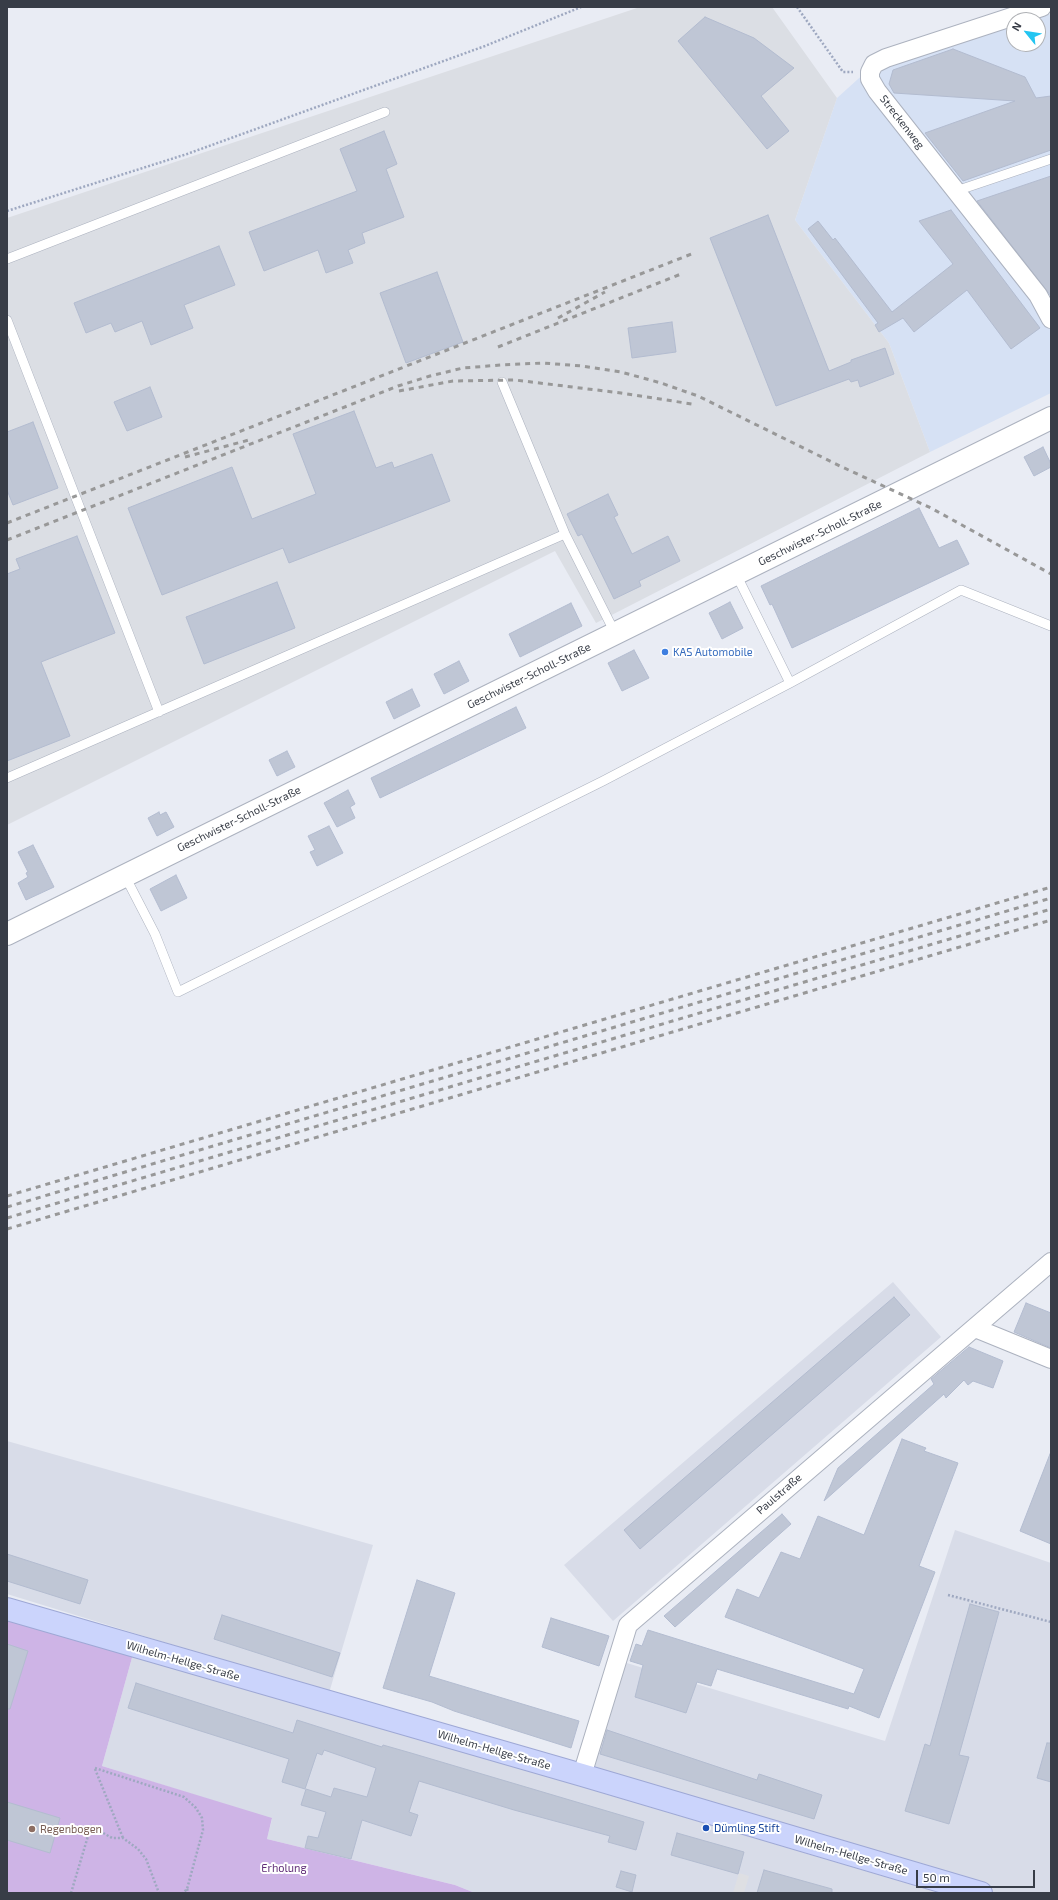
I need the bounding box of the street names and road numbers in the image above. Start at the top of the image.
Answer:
street label: Streckenweg [877,92,927,152]
street label: Geschwister-Scholl-Straße [756,497,884,569]
street label: Geschwister-Scholl-Straße [465,640,593,712]
street label: Geschwister-Scholl-Straße [175,783,303,855]
street label: Paulstraße [754,1471,804,1517]
street label: Wilhelm-Hellge-Straße [125,1638,241,1684]
street label: Wilhelm-Hellge-Straße [436,1727,552,1773]
street label: Wilhelm-Hellge-Straße [793,1832,909,1878]

